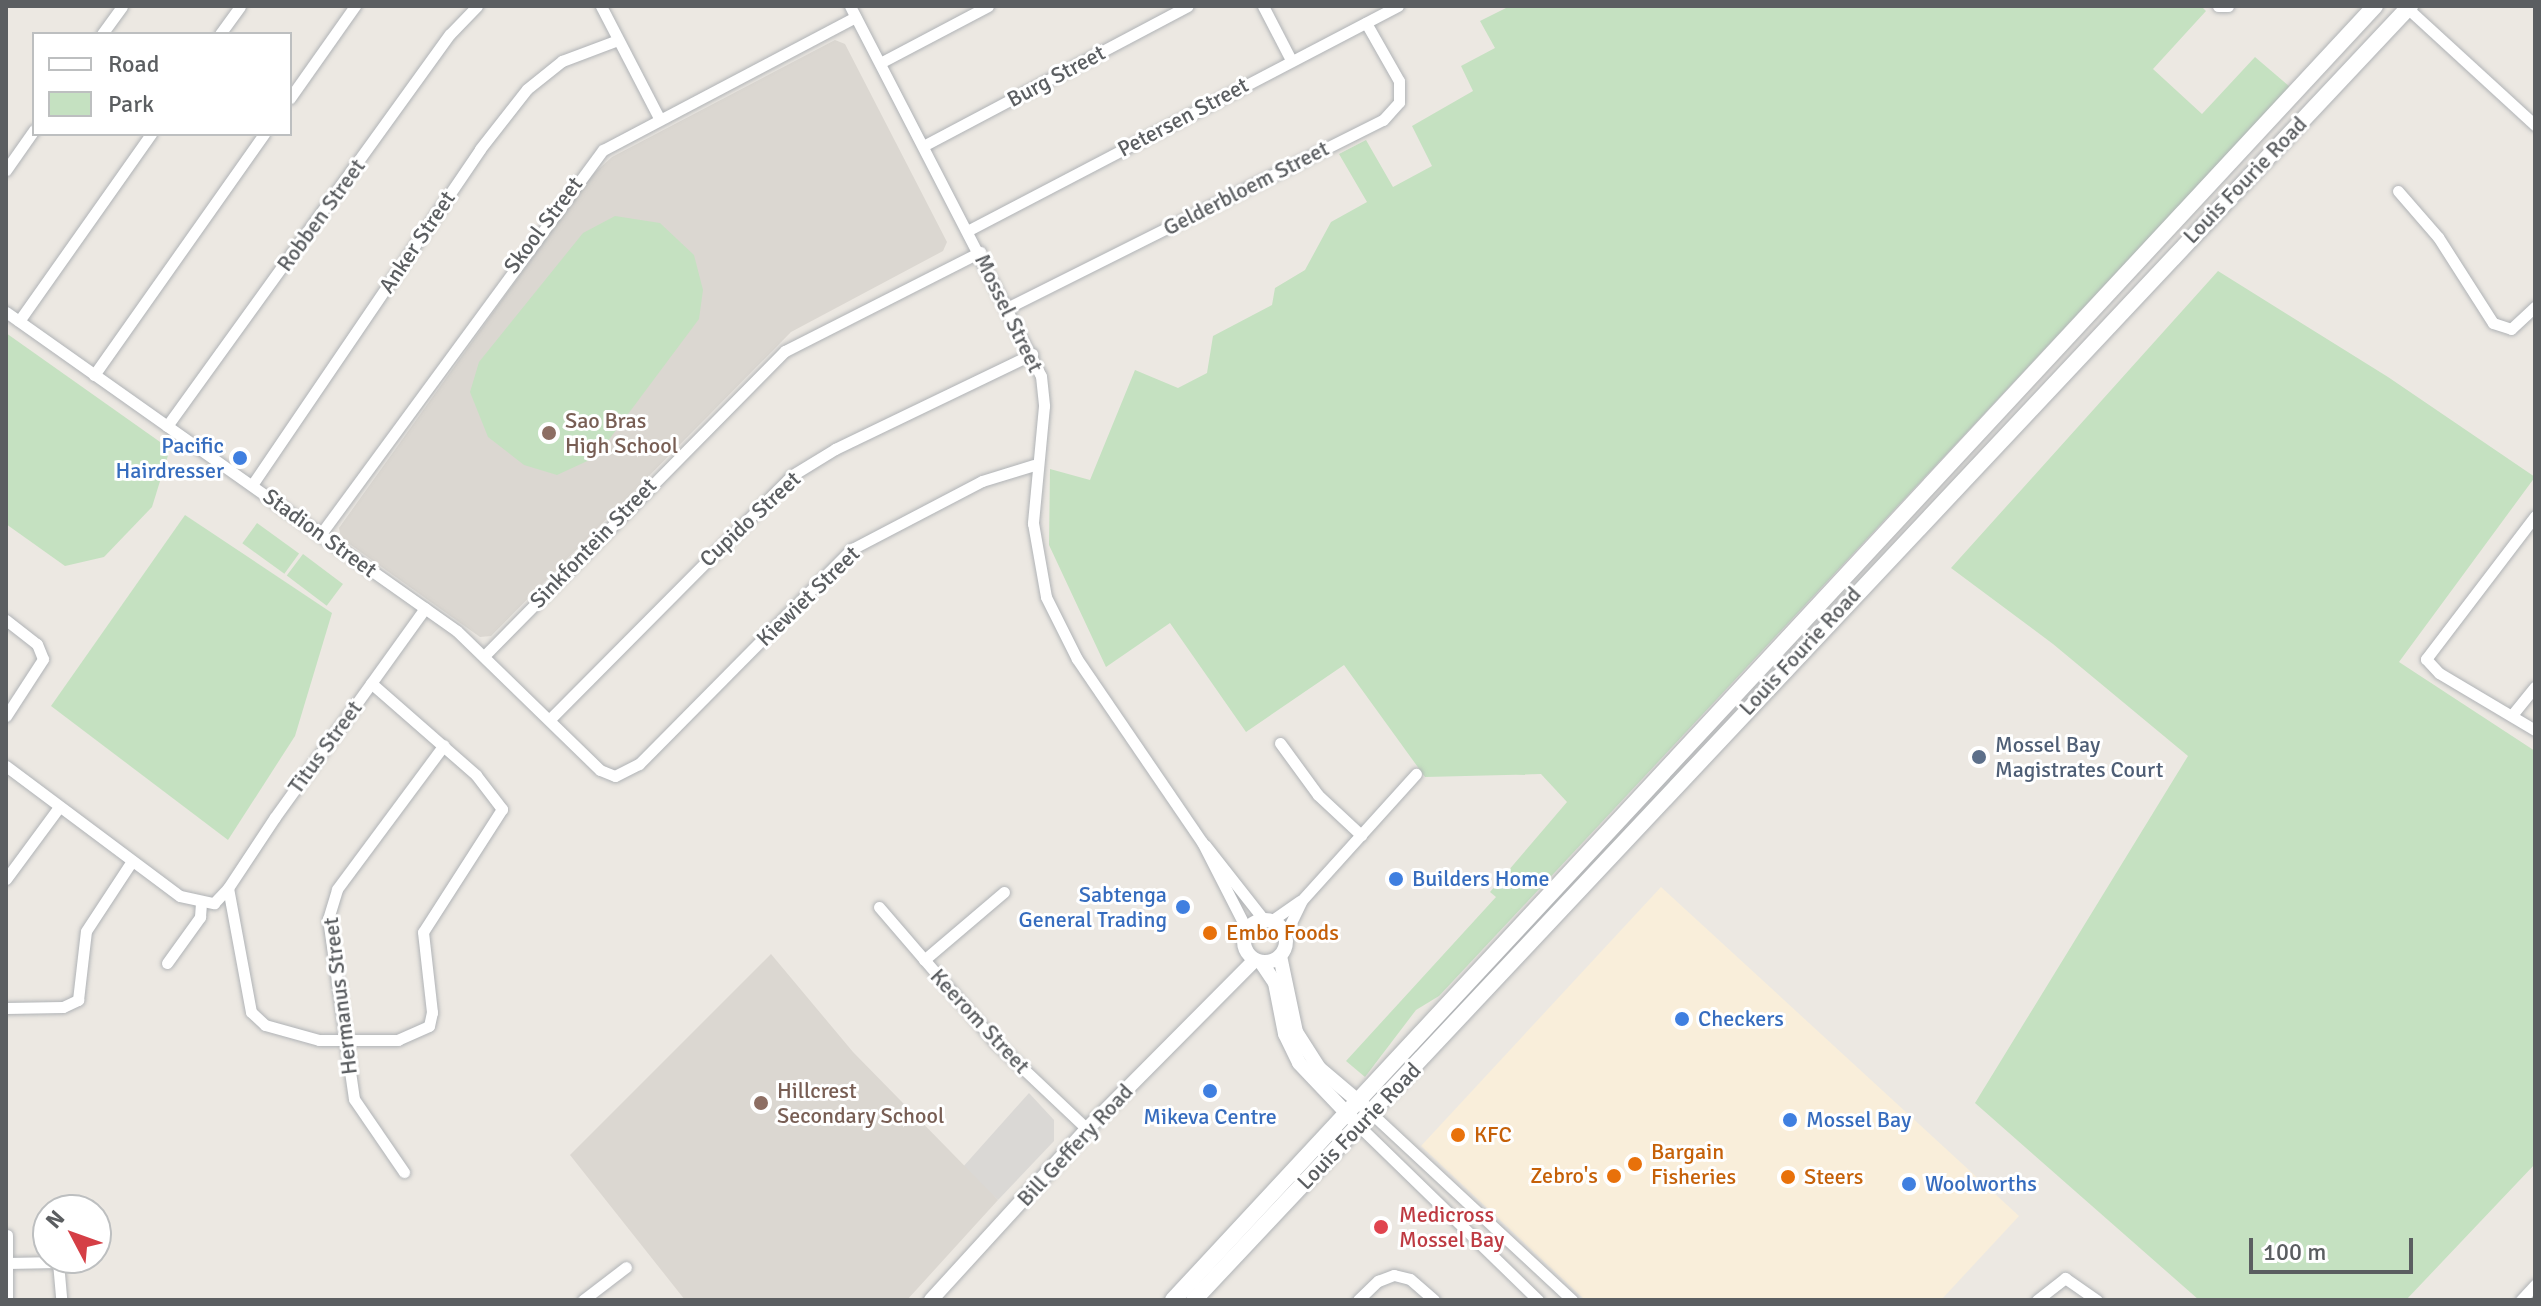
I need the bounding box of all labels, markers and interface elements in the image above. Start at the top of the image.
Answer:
legend [32,32,292,136]
street label: Burg Street [1003,39,1109,113]
text: Road [108,49,159,79]
street label: Petersen Street [1113,71,1253,163]
text: Park [108,89,154,119]
street label: Louis Fourie Road [2178,111,2312,249]
street label: Gelderbloem Street [1159,135,1333,241]
street label: Robben Street [271,154,371,276]
street label: Skool Street [498,171,588,279]
street label: Anker Street [373,186,461,298]
street label: Mossel Street [969,250,1049,376]
place label: Sao Bras High School [565,407,678,458]
marker: Sao Bras High School [540,424,558,442]
place label: Pacific Hairdresser [115,432,224,484]
marker: Pacific Hairdresser [231,449,249,467]
street label: Cupido Street [694,466,806,572]
street label: Sinkfontein Street [524,473,662,613]
street label: Stadion Street [258,483,382,583]
street label: Kiewiet Street [751,540,865,652]
street label: Louis Fourie Road [1734,581,1866,721]
street label: Titus Street [283,695,367,799]
place label: Mossel Bay Magistrates Court [1995,731,2163,782]
marker: Mossel Bay Magistrates Court [1970,748,1988,766]
place label: Builders Home [1412,866,1550,892]
marker: Builders Home [1387,870,1405,888]
place label: Sabtenga General Trading [1019,881,1167,932]
marker: Sabtenga General Trading [1174,898,1192,916]
street label: Hermanus Street [317,916,363,1076]
place label: Embo Foods [1226,920,1339,946]
marker: Embo Foods [1201,924,1219,942]
street label: Keerom Street [925,963,1035,1079]
place label: Checkers [1698,1006,1784,1032]
marker: Checkers [1673,1010,1691,1028]
street label: Louis Fourie Road [1292,1057,1426,1195]
place label: Hillcrest Secondary School [777,1077,944,1128]
street label: Bill Geffery Road [1012,1078,1138,1212]
marker: Mikeva Centre [1201,1082,1219,1100]
marker: Hillcrest Secondary School [752,1094,770,1112]
place label: Mikeva Centre [1143,1104,1277,1130]
place label: Mossel Bay [1806,1107,1911,1133]
marker: Mossel Bay [1781,1111,1799,1129]
place label: KFC [1474,1122,1512,1148]
marker: KFC [1449,1126,1467,1144]
place label: Bargain Fisheries [1651,1138,1736,1190]
marker: Bargain Fisheries [1626,1155,1644,1173]
place label: Zebro's [1530,1163,1598,1189]
place label: Steers [1804,1164,1863,1190]
marker: Zebro's [1605,1167,1623,1185]
marker: Steers [1779,1168,1797,1186]
place label: Woolworths [1925,1171,2037,1197]
marker: Woolworths [1900,1175,1918,1193]
north arrow [32,1194,112,1274]
place label: Medicross Mossel Bay [1399,1201,1504,1252]
text: N [40,1205,70,1234]
marker: Medicross Mossel Bay [1370,1216,1392,1238]
scale bar [2253,1222,2417,1272]
text: 100 m [2263,1237,2326,1267]

